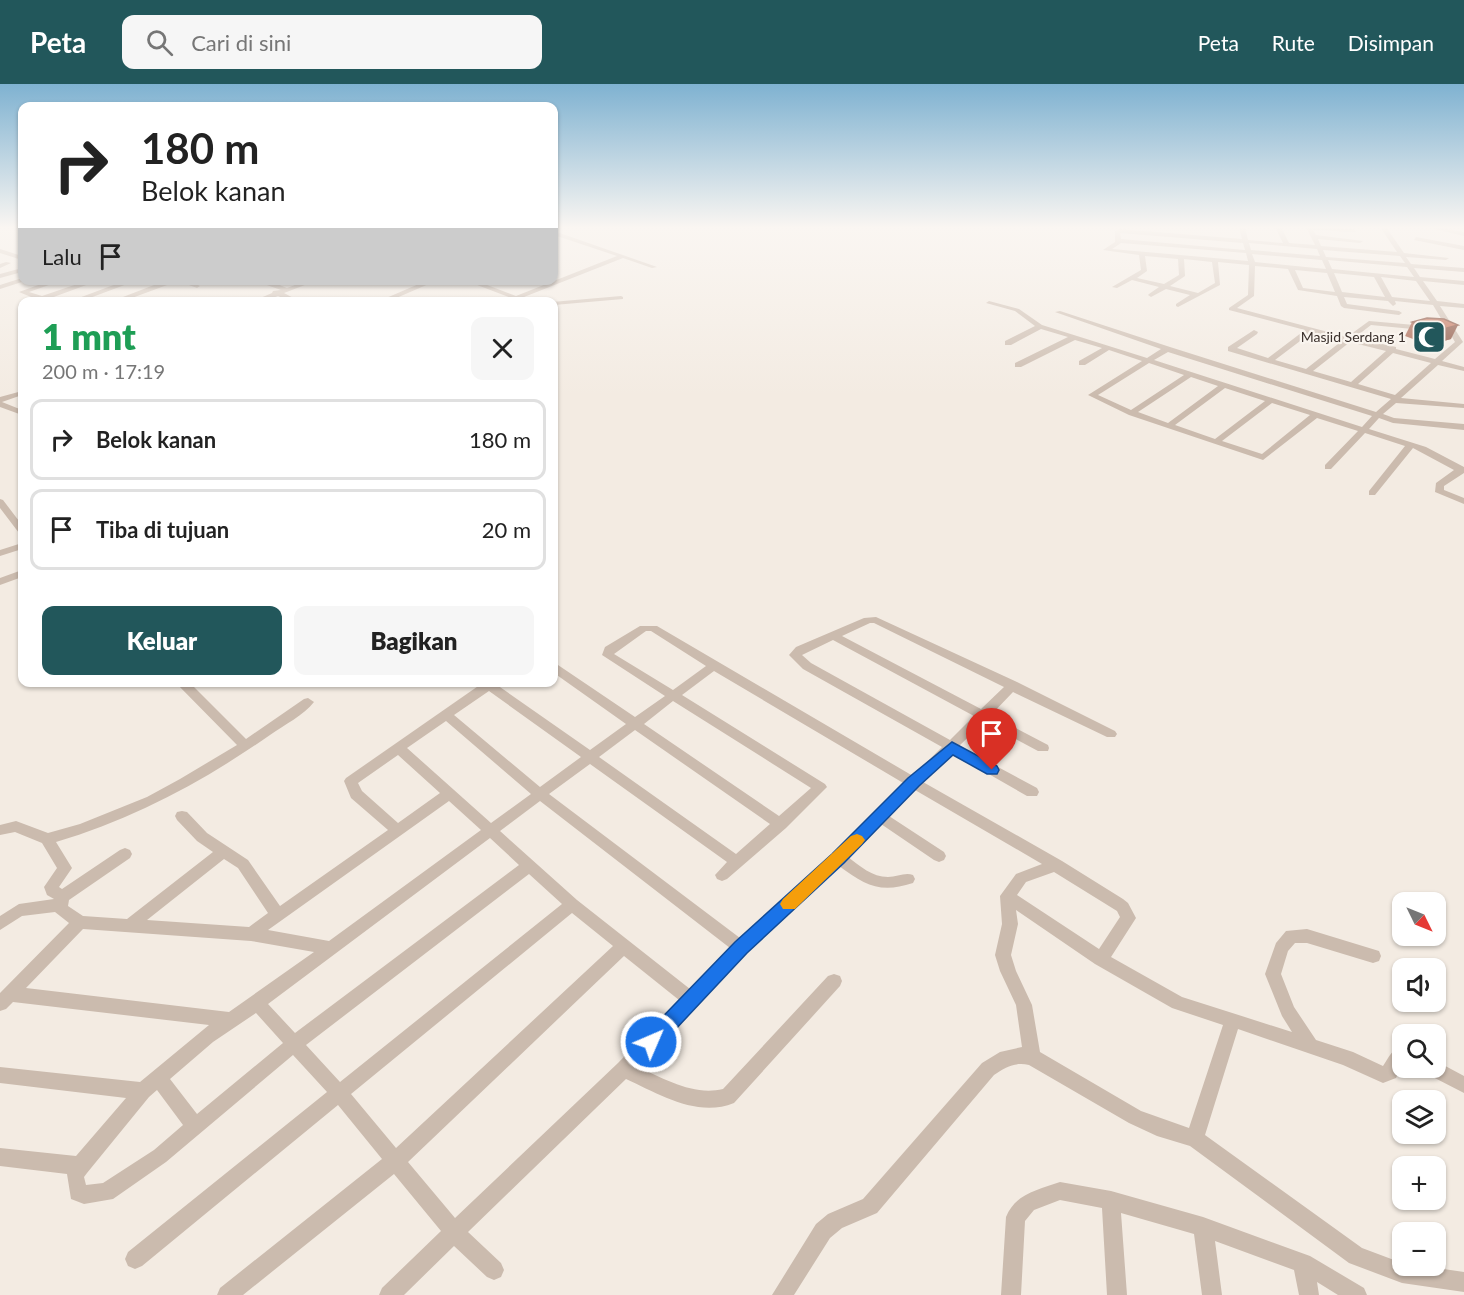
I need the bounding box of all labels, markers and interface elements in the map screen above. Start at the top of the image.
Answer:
search box [122,15,542,69]
text: Peta [30,25,86,59]
icon: search [143,26,176,59]
text: Cari di sini [191,29,291,56]
text: Peta [1198,30,1239,55]
text: Rute [1272,30,1315,55]
text: Disimpan [1348,30,1434,55]
text: 180 m [141,123,259,173]
icon: right [42,126,120,204]
text: Belok kanan [141,174,286,207]
icon: arrive [94,240,127,273]
text: Lalu [42,243,82,270]
text: 1 mnt [42,314,136,358]
button: close [471,317,534,380]
mosque icon: Masjid Serdang 1 [1411,319,1447,355]
place label: Masjid Serdang 1 [1301,328,1406,345]
text: 200 m · 17:19 [42,359,165,383]
icon: right [45,423,78,456]
text: Belok kanan [96,426,216,453]
text: 180 m [469,426,531,453]
icon: arrive [45,513,78,546]
text: Tiba di tujuan [96,516,229,543]
text: 20 m [482,516,531,543]
button: Keluar [42,606,282,675]
button: Bagikan [294,606,534,675]
pin [966,708,1017,770]
icon: arrive [975,717,1008,750]
north arrow [1392,892,1446,946]
map controls [1392,892,1446,1276]
button: sound [1392,958,1446,1012]
position arrow [619,1010,683,1074]
button: search [1392,1024,1446,1078]
button: layers [1392,1090,1446,1144]
button: + [1392,1156,1446,1210]
button: − [1392,1222,1446,1276]

